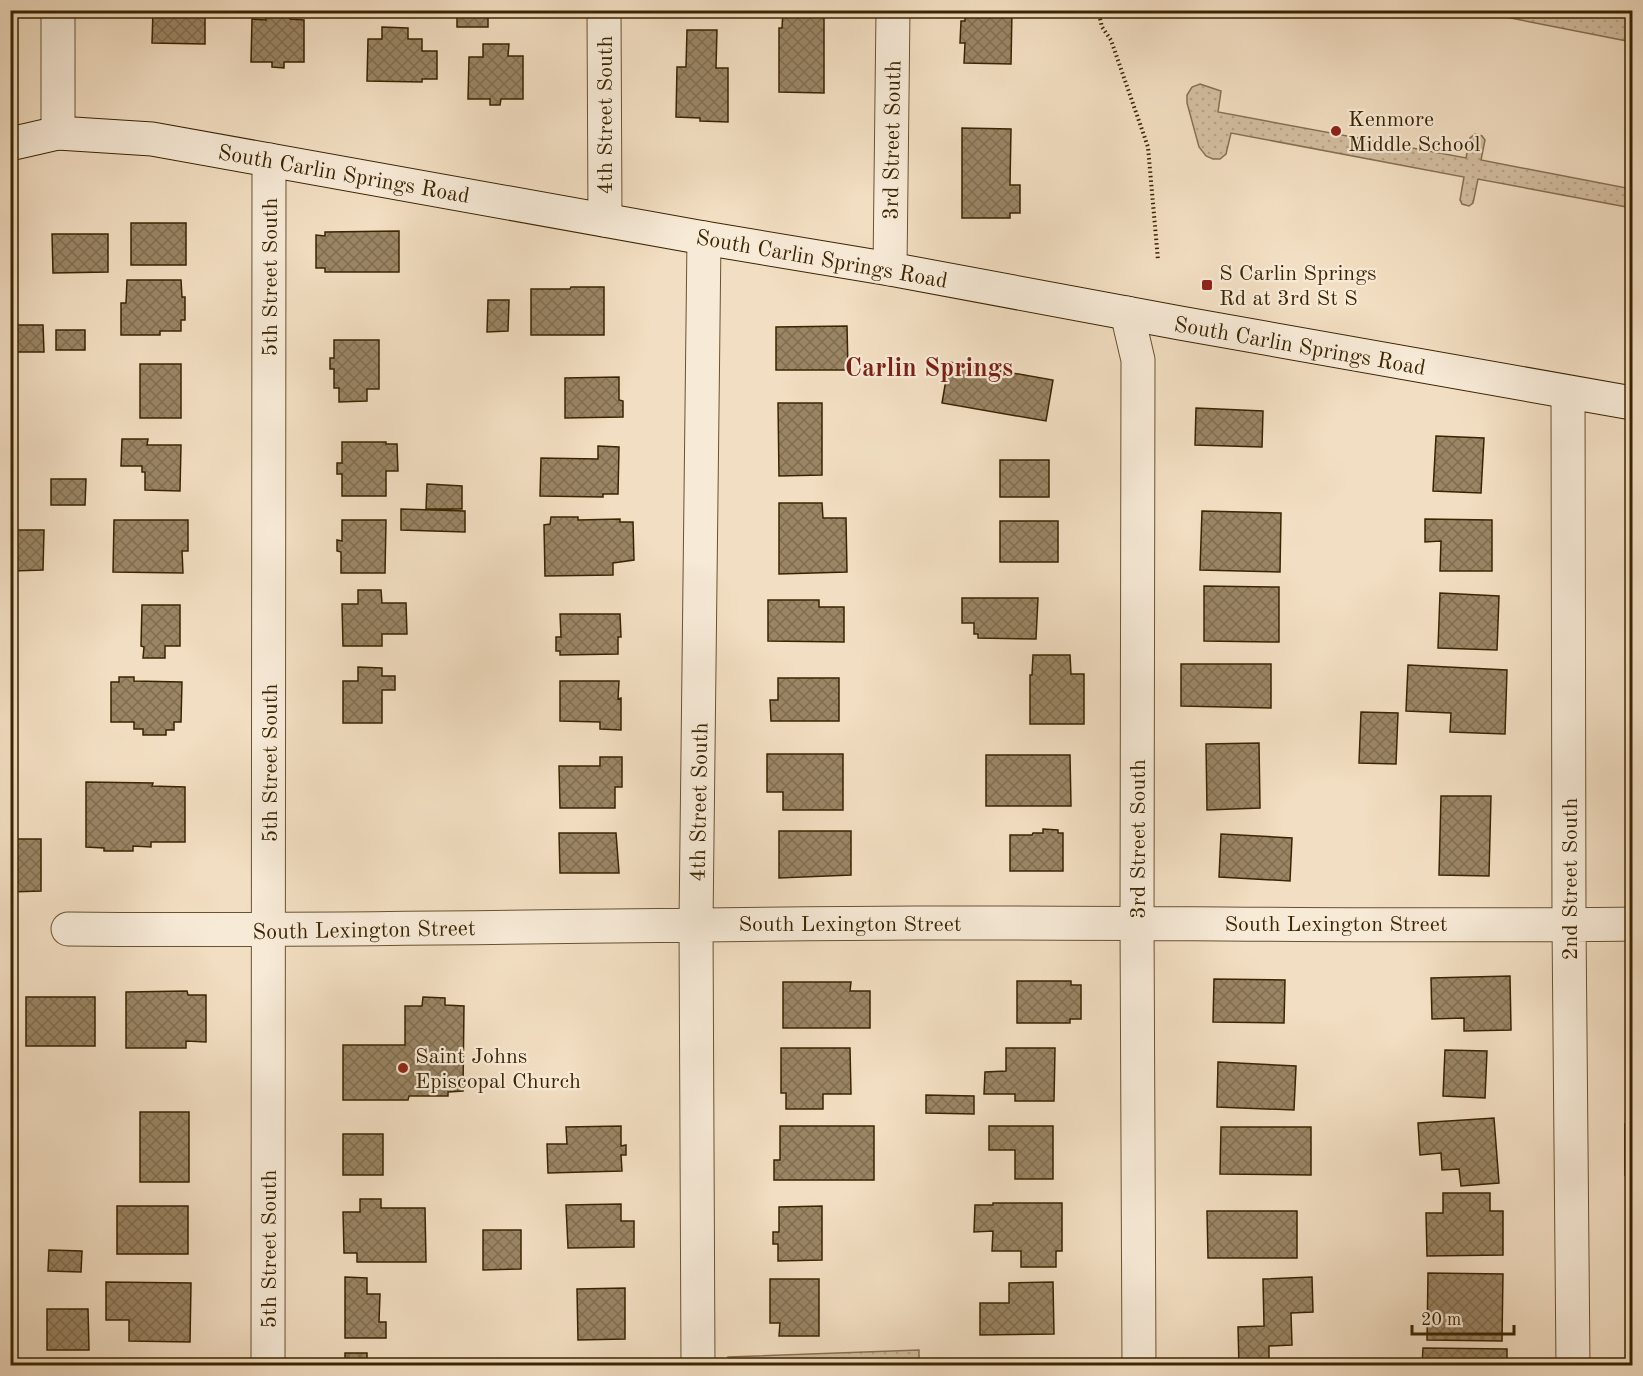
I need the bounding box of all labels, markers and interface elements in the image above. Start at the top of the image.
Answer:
street label: 4th Street South [595,35,617,195]
street label: 3rd Street South [881,60,905,220]
place label: Kenmore Middle School [1348,109,1481,156]
marker: Kenmore Middle School [1329,124,1343,138]
street label: South Carlin Springs Road [216,142,471,208]
street label: 5th Street South [260,197,282,357]
street label: South Carlin Springs Road [694,227,949,293]
place label: S Carlin Springs Rd at 3rd St S [1219,263,1377,310]
marker: S Carlin Springs Rd at 3rd St S [1200,278,1214,292]
street label: South Carlin Springs Road [1172,314,1427,380]
district label: Carlin Springs [845,356,1013,382]
street label: 5th Street South [260,683,282,843]
street label: 4th Street South [688,722,712,882]
street label: 3rd Street South [1128,759,1150,919]
street label: 2nd Street South [1560,798,1582,960]
street label: South Lexington Street [738,914,962,936]
street label: South Lexington Street [1224,914,1448,936]
street label: South Lexington Street [252,918,476,944]
place label: Saint Johns Episcopal Church [415,1046,581,1093]
marker: Saint Johns Episcopal Church [396,1061,410,1075]
street label: 5th Street South [259,1169,281,1329]
scale bar [1412,1298,1514,1336]
text: 20 m [1421,1311,1461,1329]

